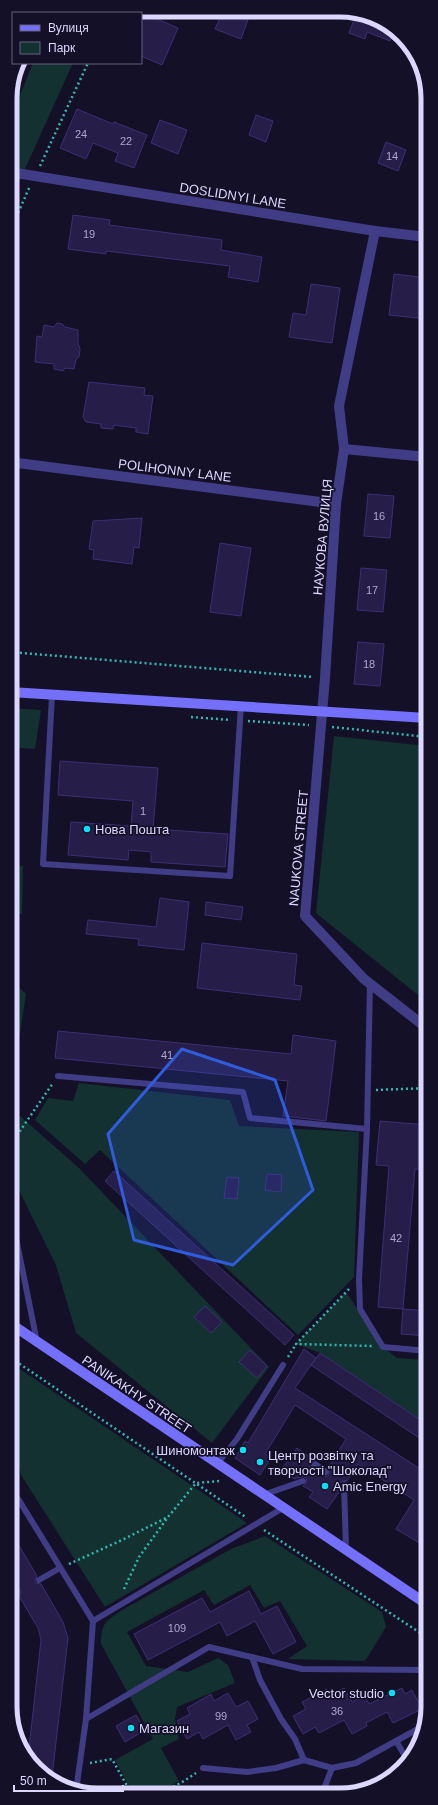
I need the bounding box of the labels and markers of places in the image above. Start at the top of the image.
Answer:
place label: Нова Пошта [95,822,170,837]
marker: Нова Пошта [82,824,92,834]
place label: Шиномонтаж [156,1443,235,1458]
marker: Шиномонтаж [238,1445,248,1455]
place label: Центр розвітку та творчості "Шоколад" [268,1448,392,1478]
marker: Центр розвітку та творчості "Шоколад" [255,1457,265,1467]
place label: Amic Energy [333,1479,407,1494]
marker: Amic Energy [320,1481,330,1491]
place label: Vector studio [309,1686,384,1701]
marker: Vector studio [387,1688,397,1698]
place label: Магазин [139,1721,189,1736]
marker: Магазин [126,1723,136,1733]

